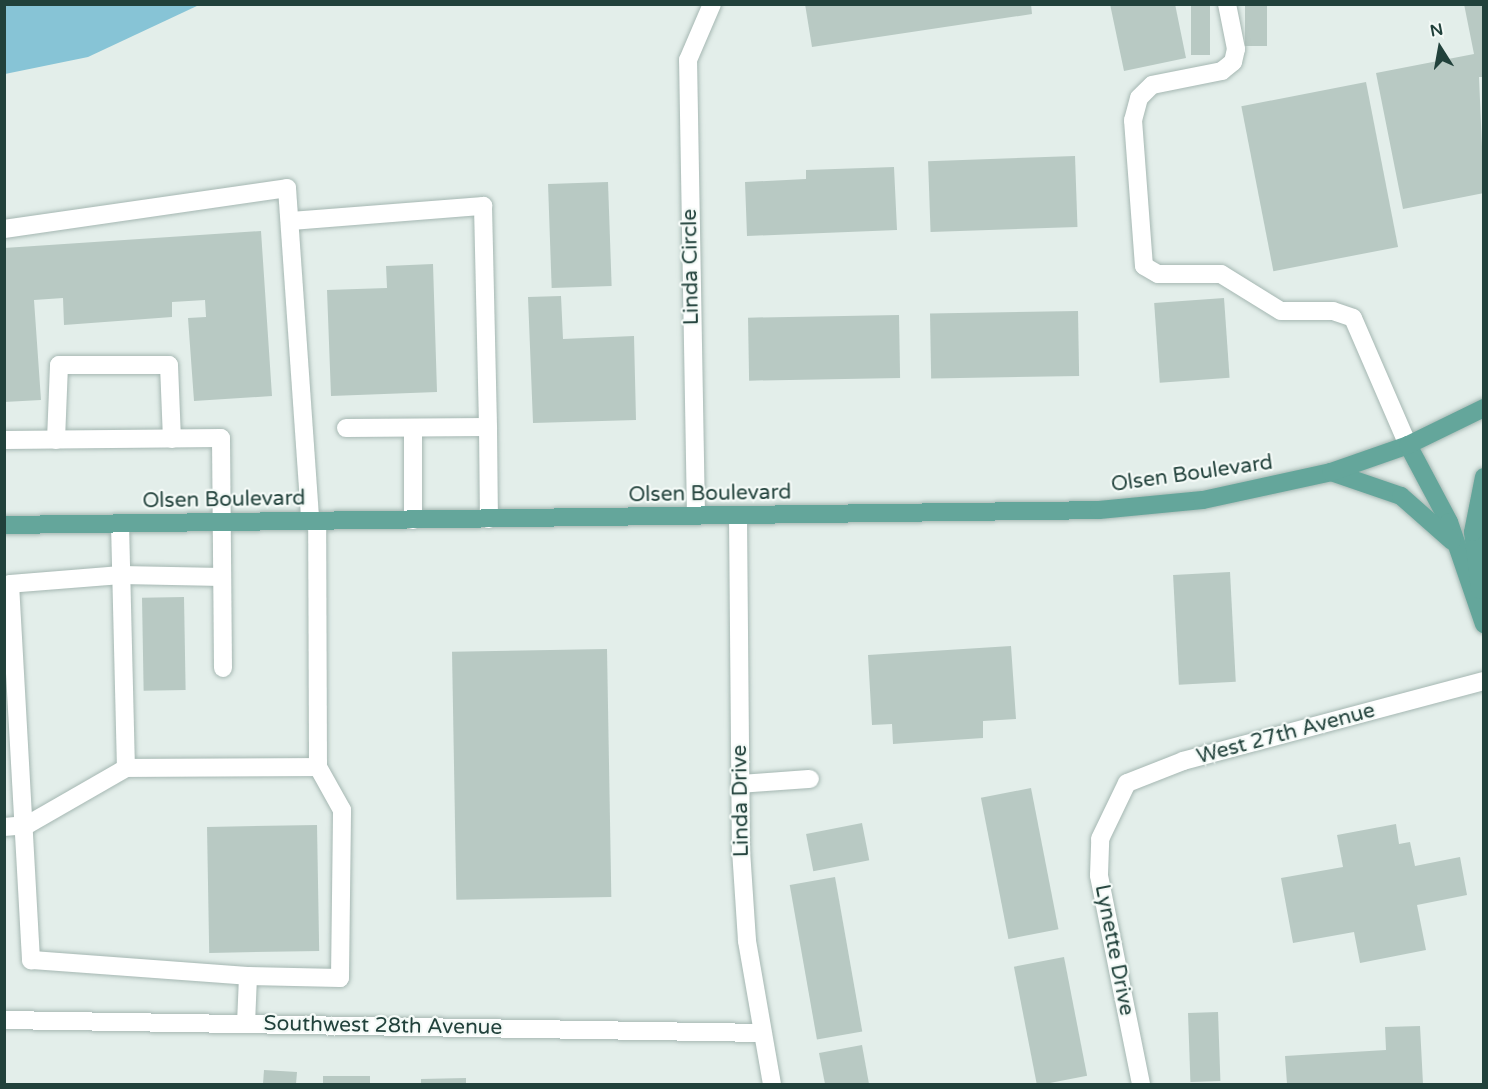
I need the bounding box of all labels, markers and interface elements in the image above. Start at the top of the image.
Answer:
north arrow [1410,18,1470,78]
text: N [1428,19,1445,41]
street label: Linda Circle [677,209,705,325]
street label: Olsen Boulevard [1109,450,1275,498]
street label: Olsen Boulevard [628,480,792,508]
street label: Olsen Boulevard [142,486,306,514]
street label: West 27th Avenue [1194,698,1378,770]
street label: Linda Drive [727,745,755,857]
street label: Lynette Drive [1089,882,1139,1018]
street label: Southwest 28th Avenue [263,1011,503,1041]

